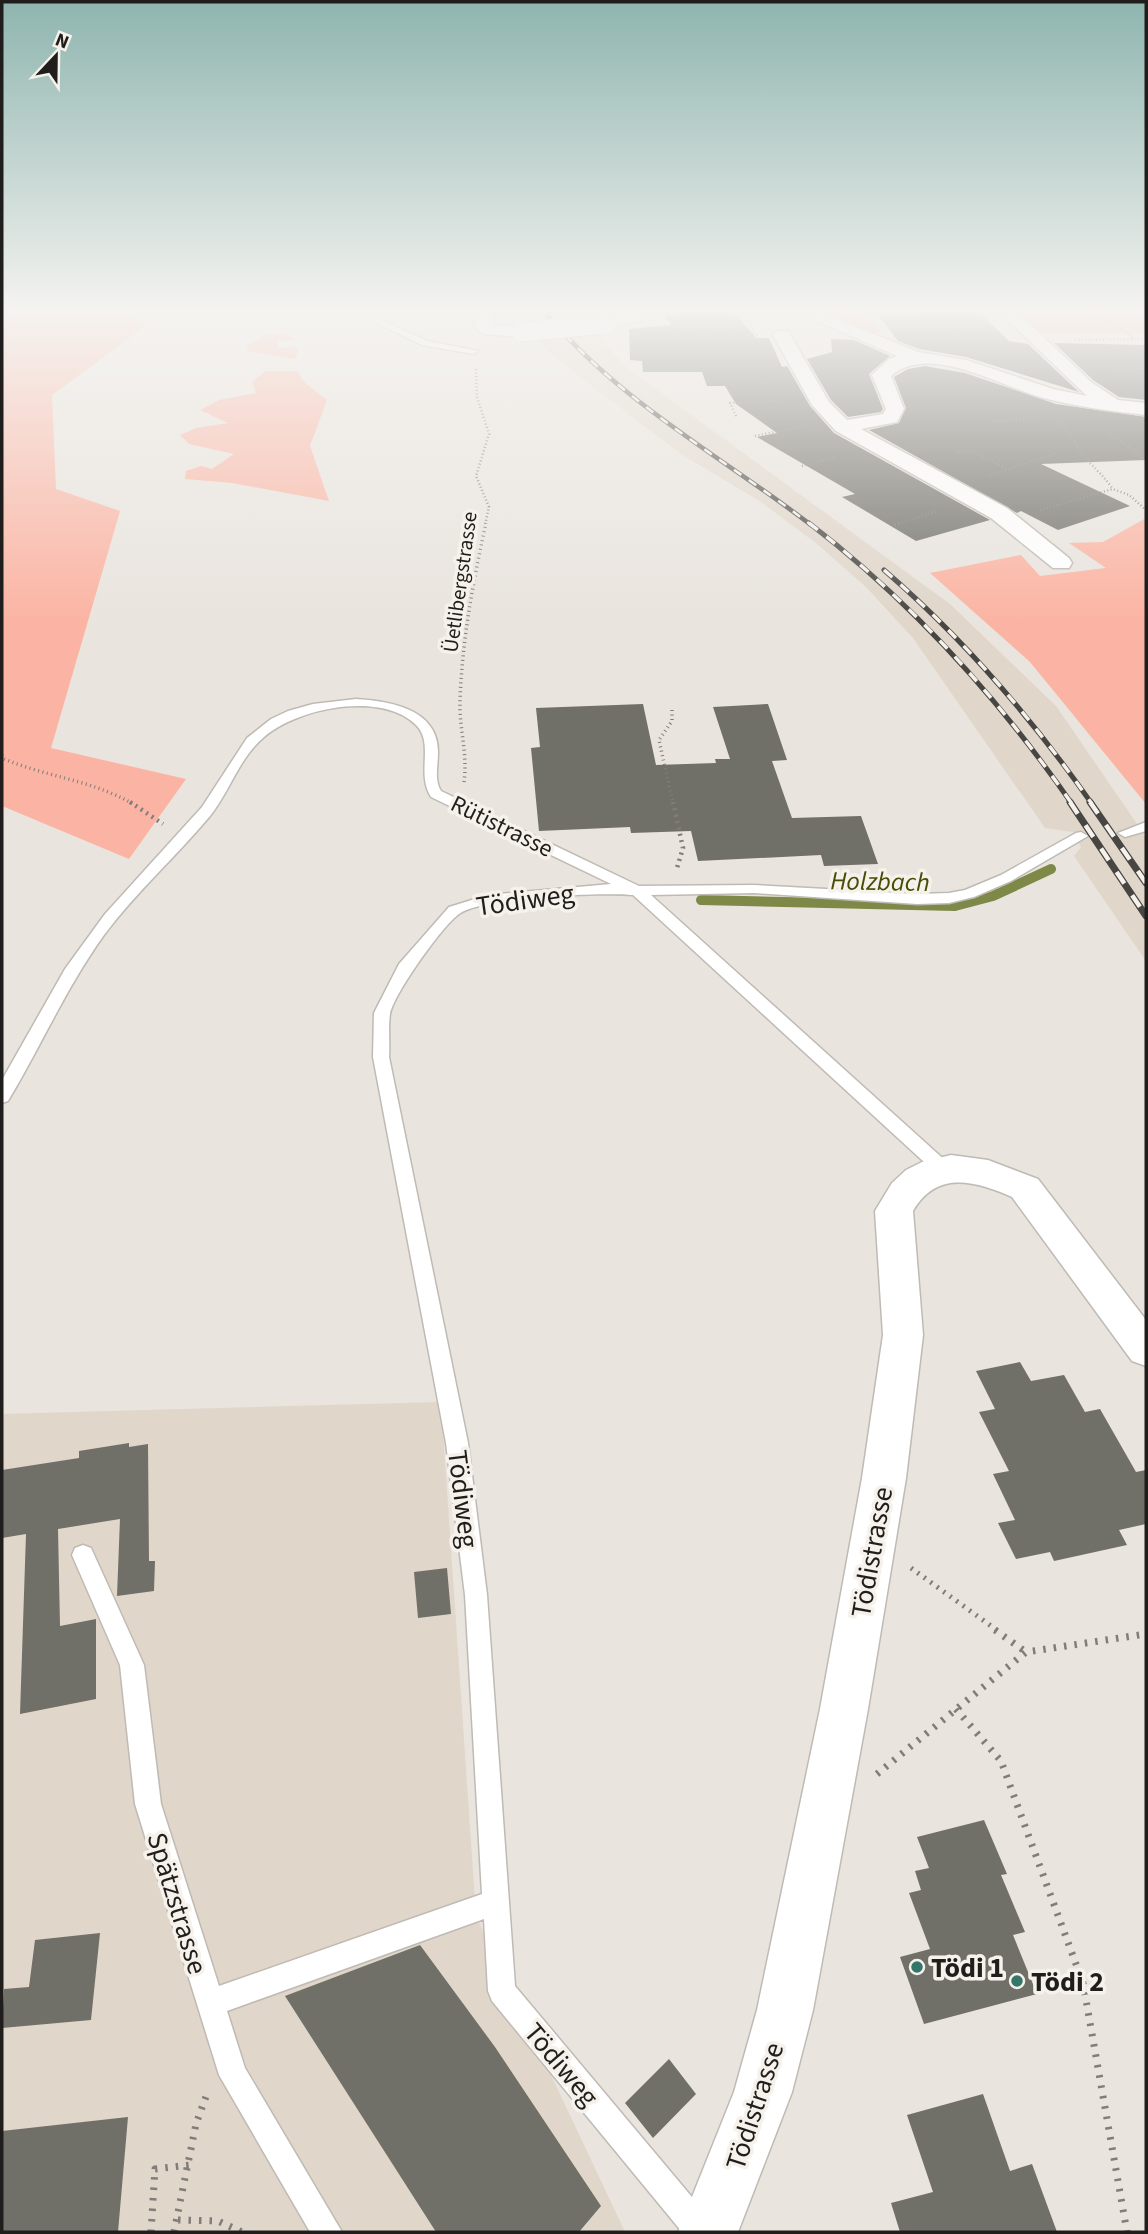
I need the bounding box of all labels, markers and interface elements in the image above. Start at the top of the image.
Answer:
north arrow [21,21,91,91]
text: N [51,27,73,57]
street label: Üetlibergstrasse [435,510,485,654]
street label: Rütistrasse [445,787,559,866]
water label: Holzbach [830,862,930,901]
street label: Tödiweg [474,873,577,927]
street label: Tödiweg [437,1448,489,1550]
street label: Tödistrasse [841,1484,903,1621]
street label: Spätzstrasse [137,1827,218,1979]
place label: Tödi 1 [931,1948,1004,1988]
marker: Tödi 1 [909,1959,925,1975]
place label: Tödi 2 [1031,1962,1104,2002]
marker: Tödi 2 [1009,1973,1025,1989]
street label: Tödiweg [514,2014,608,2115]
street label: Tödistrasse [716,2037,794,2175]

